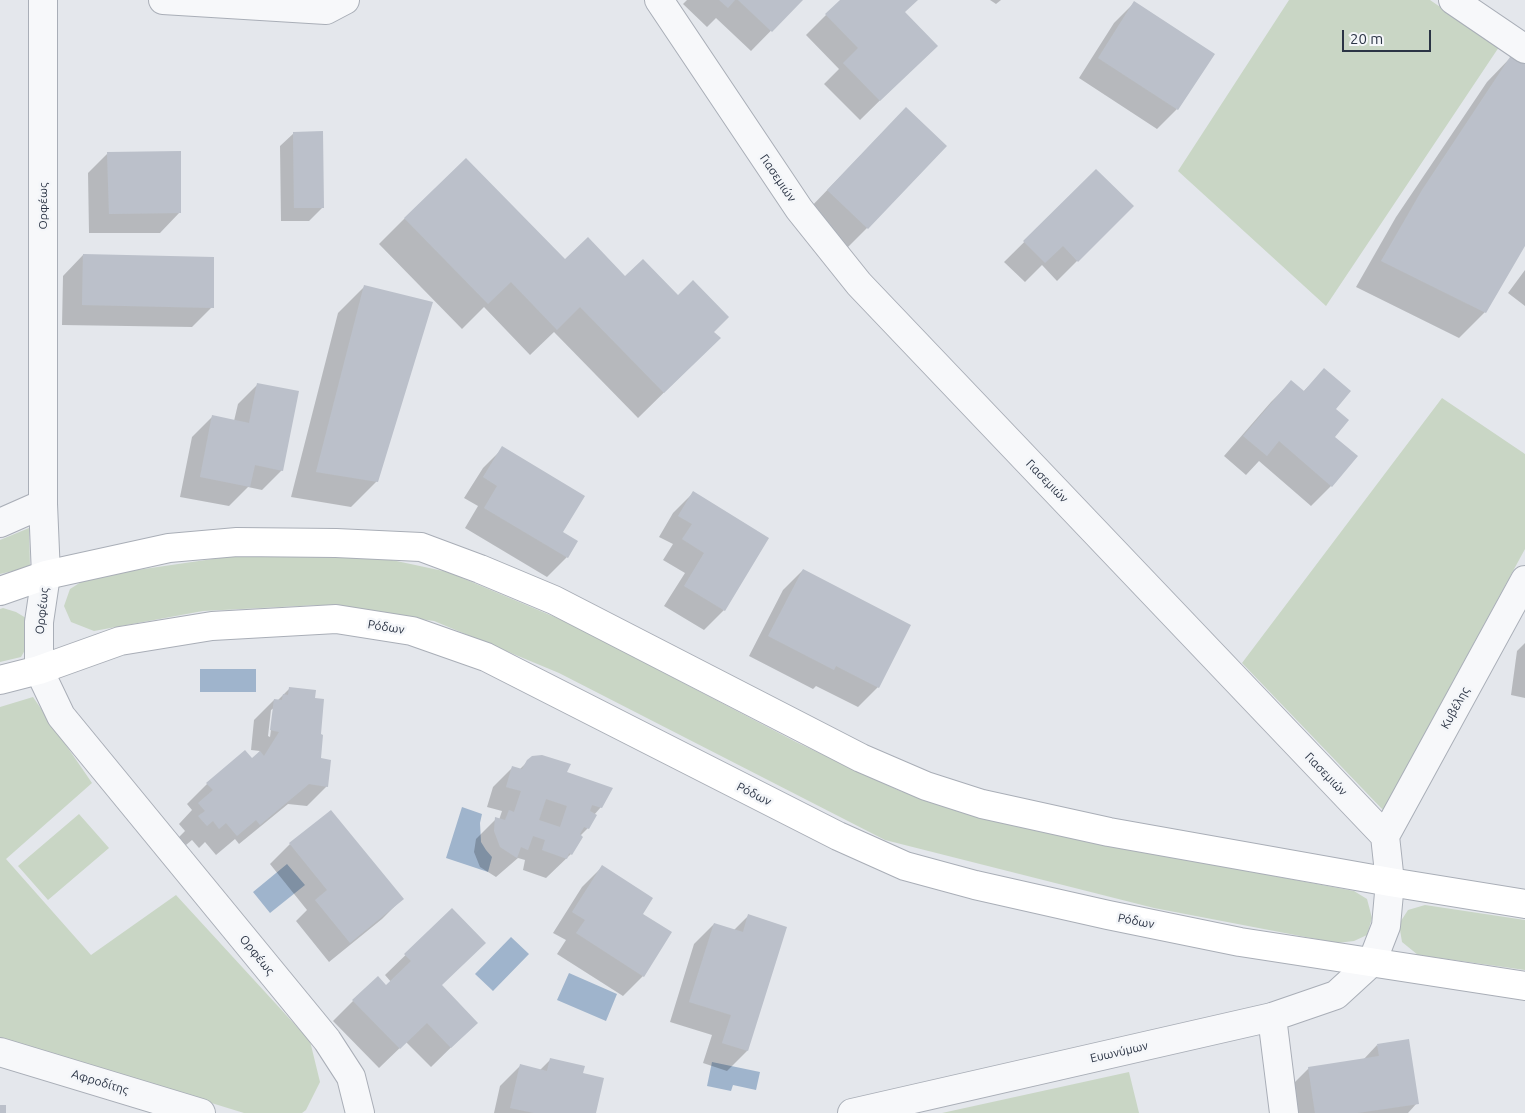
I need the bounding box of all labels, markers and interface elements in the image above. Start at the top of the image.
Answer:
scale bar [1345,20,1434,52]
text: 20 m [1350,30,1383,47]
street label: Γιασεμιών [757,151,799,205]
street label: Ορφέως [36,182,50,230]
street label: Γιασεμιών [1023,456,1071,506]
street label: Ορφέως [32,587,52,635]
street label: Ρόδων [367,617,405,637]
street label: Κυβέλης [1438,684,1472,732]
street label: Γιασεμιών [1302,749,1350,799]
street label: Ρόδων [734,779,774,809]
street label: Ρόδων [1117,910,1155,932]
street label: Ορφέως [237,932,277,978]
street label: Ευωνύμων [1089,1038,1149,1066]
street label: Αφροδίτης [70,1067,130,1097]

